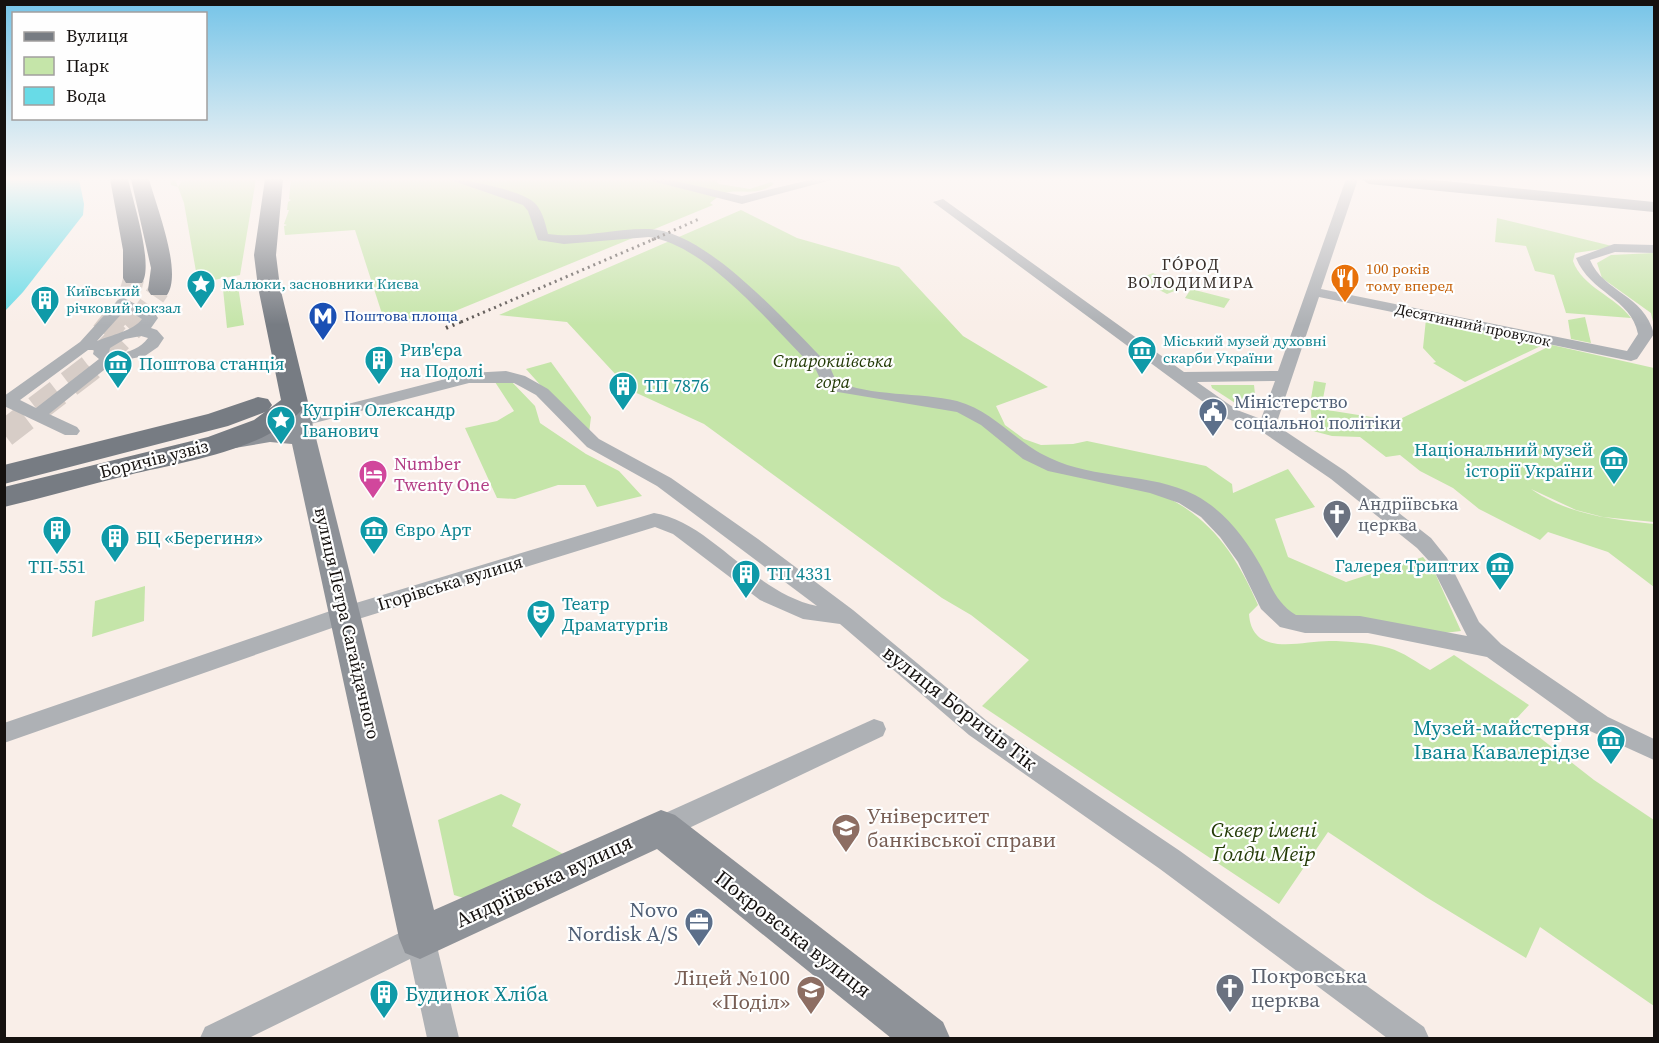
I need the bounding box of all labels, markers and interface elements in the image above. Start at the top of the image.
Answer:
legend [12,12,207,120]
text: Вулиця [66,23,128,48]
text: Парк [66,53,109,78]
text: Вода [66,83,107,108]
district label: ГО́РОД ВОЛОДИМИРА [1127,253,1255,293]
place label: 100 років тому вперед [1366,258,1454,296]
restaurant icon: 100 років тому вперед [1329,262,1361,304]
place icon: Малюки, засновники Києва [185,268,217,310]
place label: Малюки, засновники Києва [222,273,419,294]
place label: Київський річковий вокзал [66,280,181,318]
building icon: Київський річковий вокзал [29,284,61,326]
street label: Десятинний провулок [1393,298,1553,351]
metro station icon: Поштова площа [307,300,339,342]
place label: Поштова площа [344,305,458,326]
place label: Міський музей духовні скарби України [1163,330,1327,368]
museum icon: Міський музей духовні скарби України [1126,334,1158,376]
place label: Рив'єра на Подолі [400,337,483,383]
building icon: Рив'єра на Подолі [363,344,395,386]
museum icon: Поштова станція [102,348,134,390]
park label: Старокиївська гора [773,348,893,394]
place label: Поштова станція [139,351,285,376]
building icon: ТП 7876 [607,370,639,412]
place label: ТП 7876 [644,373,709,398]
place label: Міністерство соціальної політіки [1234,389,1401,435]
public building icon: Міністерство соціальної політіки [1197,396,1229,438]
place label: Купрін Олександр Іванович [302,397,455,443]
place icon: Купрін Олександр Іванович [265,404,297,446]
street label: Боричів узвіз [97,433,211,484]
place label: Національний музей історії України [1414,437,1593,483]
museum icon: Національний музей історії України [1598,444,1630,486]
place label: Number Twenty One [394,451,490,497]
hotel icon: Number Twenty One [357,458,389,500]
place label: Андріївська церква [1358,491,1459,537]
church icon: Андріївська церква [1321,498,1353,540]
street label: вулиця Петра Сагайдачного [309,504,386,742]
building icon: ТП-551 [41,514,73,556]
museum icon: Євро Арт [358,514,390,556]
place label: Євро Арт [395,517,472,542]
building icon: БЦ «Берегиня» [99,522,131,564]
place label: БЦ «Берегиня» [136,525,263,550]
street label: Ігорівська вулиця [374,549,526,617]
museum icon: Галерея Триптих [1484,550,1516,592]
place label: Галерея Триптих [1335,553,1480,578]
place label: ТП-551 [28,554,86,579]
building icon: ТП 4331 [730,558,762,600]
place label: ТП 4331 [767,561,832,586]
place label: Театр Драматургів [562,591,668,637]
theatre icon: Театр Драматургів [525,598,557,640]
street label: вулиця Боричів Тік [877,638,1044,778]
place label: Музей-майстерня Івана Кавалерідзе [1413,713,1590,766]
museum icon: Музей-майстерня Івана Кавалерідзе [1595,724,1627,766]
place label: Університет банківської справи [867,801,1056,854]
school or university icon: Університет банківської справи [830,812,862,854]
park label: Сквер імені Ґолди Меїр [1211,815,1317,868]
street label: Андріївська вулиця [450,827,637,934]
street label: Покровська вулиця [709,863,878,1004]
place label: Novo Nordisk A/S [568,895,678,948]
office icon: Novo Nordisk A/S [683,906,715,948]
place label: Покровська церква [1251,961,1367,1014]
place label: Ліцей №100 «Поділ» [674,963,790,1016]
church icon: Покровська церква [1214,972,1246,1014]
school or university icon: Ліцей №100 «Поділ» [795,974,827,1016]
building icon: Будинок Хліба [368,978,400,1020]
place label: Будинок Хліба [405,979,548,1008]

